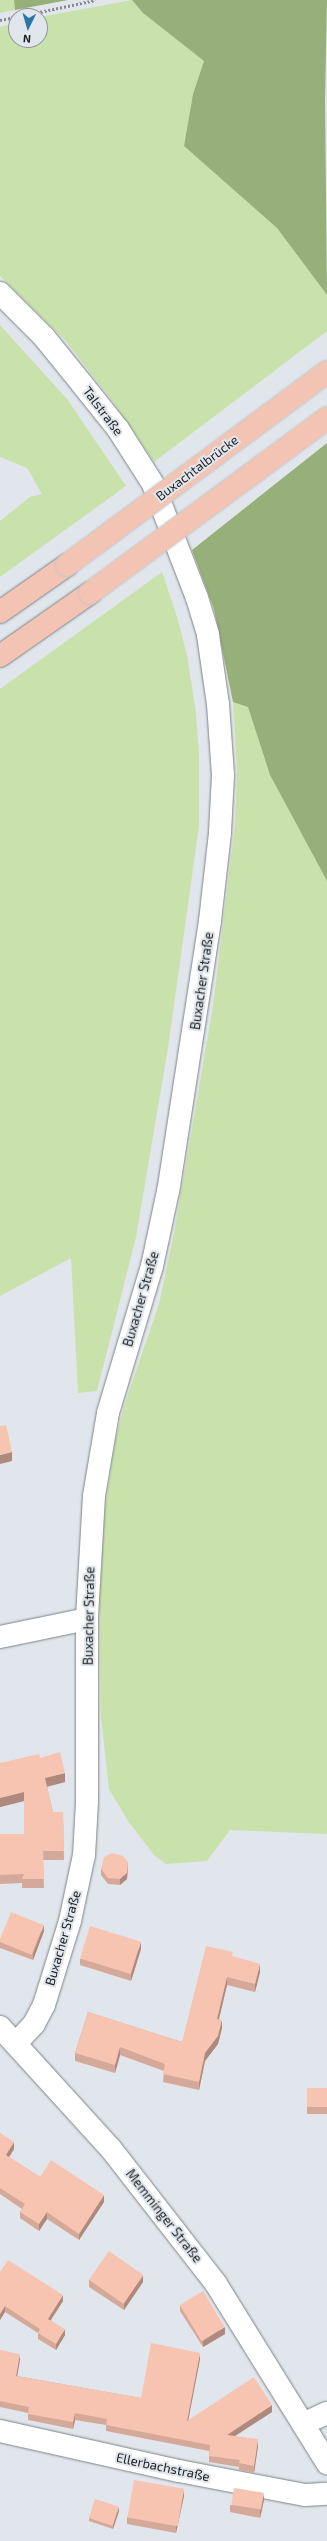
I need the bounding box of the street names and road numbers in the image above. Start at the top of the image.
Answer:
street label: Talstraße [80,384,126,438]
street label: Buxachtalbrücke [153,432,241,504]
street label: Buxacher Straße [187,931,217,1031]
street label: Buxacher Straße [120,1249,162,1349]
street label: Buxacher Straße [80,1566,98,1666]
street label: Buxacher Straße [42,1888,84,1988]
street label: Memminger Straße [123,2166,205,2266]
street label: Ellerbachstraße [115,2449,211,2485]

